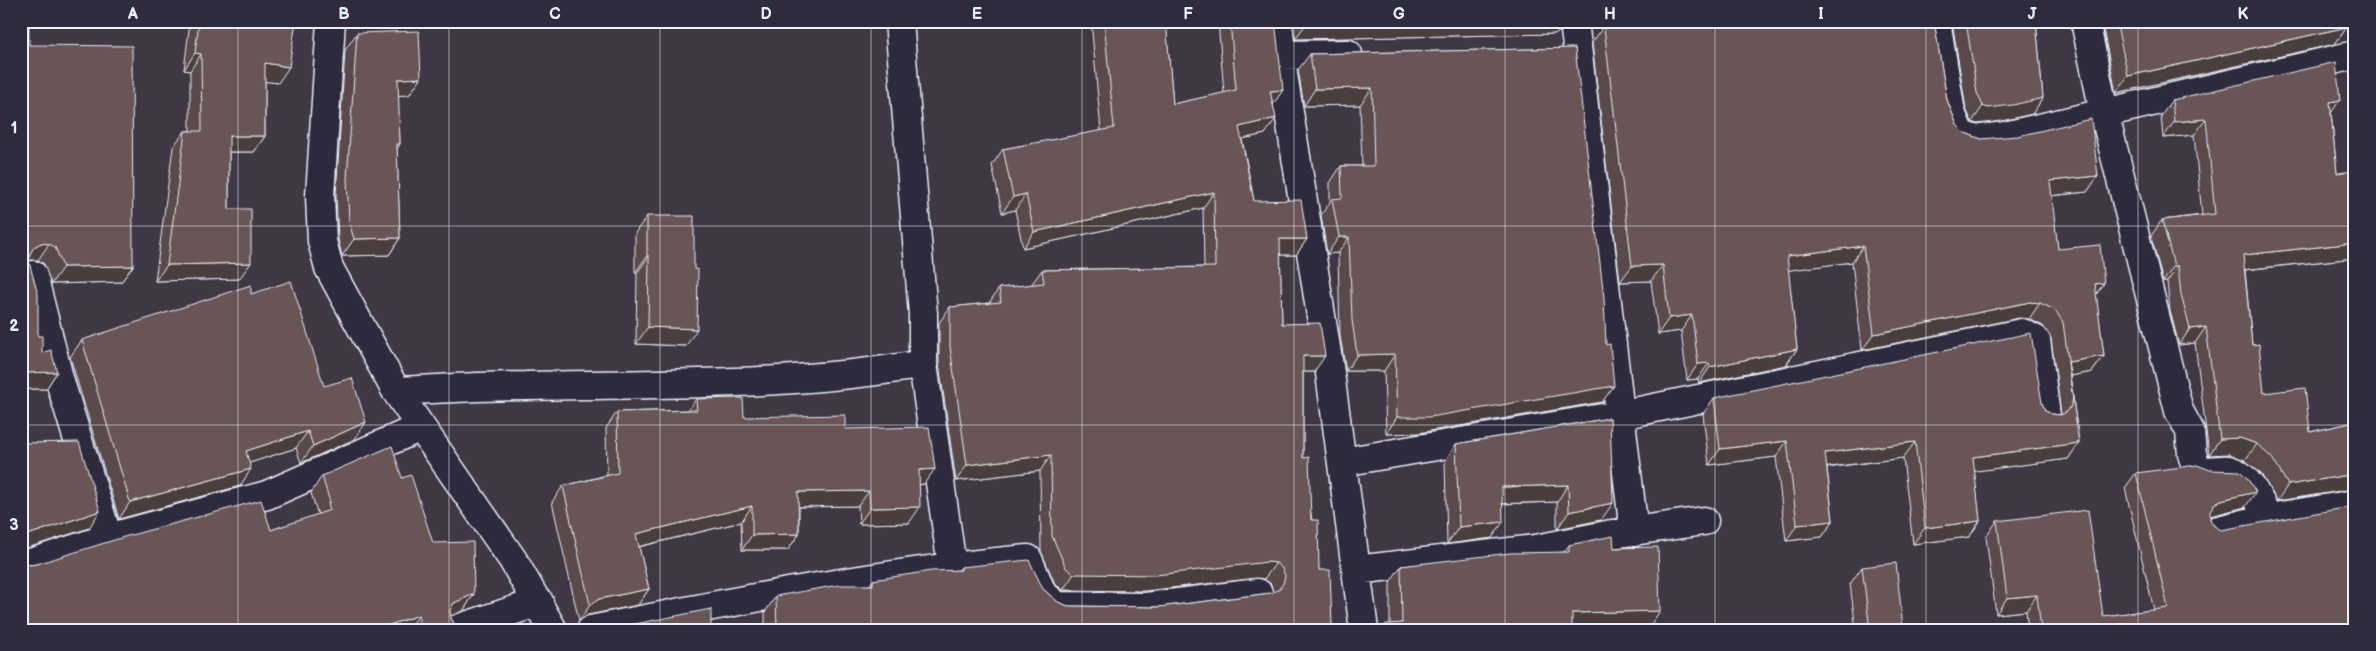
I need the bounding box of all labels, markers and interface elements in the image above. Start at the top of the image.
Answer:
text: A [127,5,138,24]
text: B [338,5,350,24]
text: C [549,5,561,24]
text: D [760,5,772,24]
text: E [972,5,982,24]
text: F [1183,5,1193,24]
text: G [1393,5,1405,24]
text: H [1604,5,1616,24]
text: I [1818,5,1824,24]
text: J [2028,5,2037,24]
text: K [2238,5,2249,24]
text: 1 [11,119,17,138]
text: 2 [9,317,19,336]
text: 3 [9,516,19,535]

